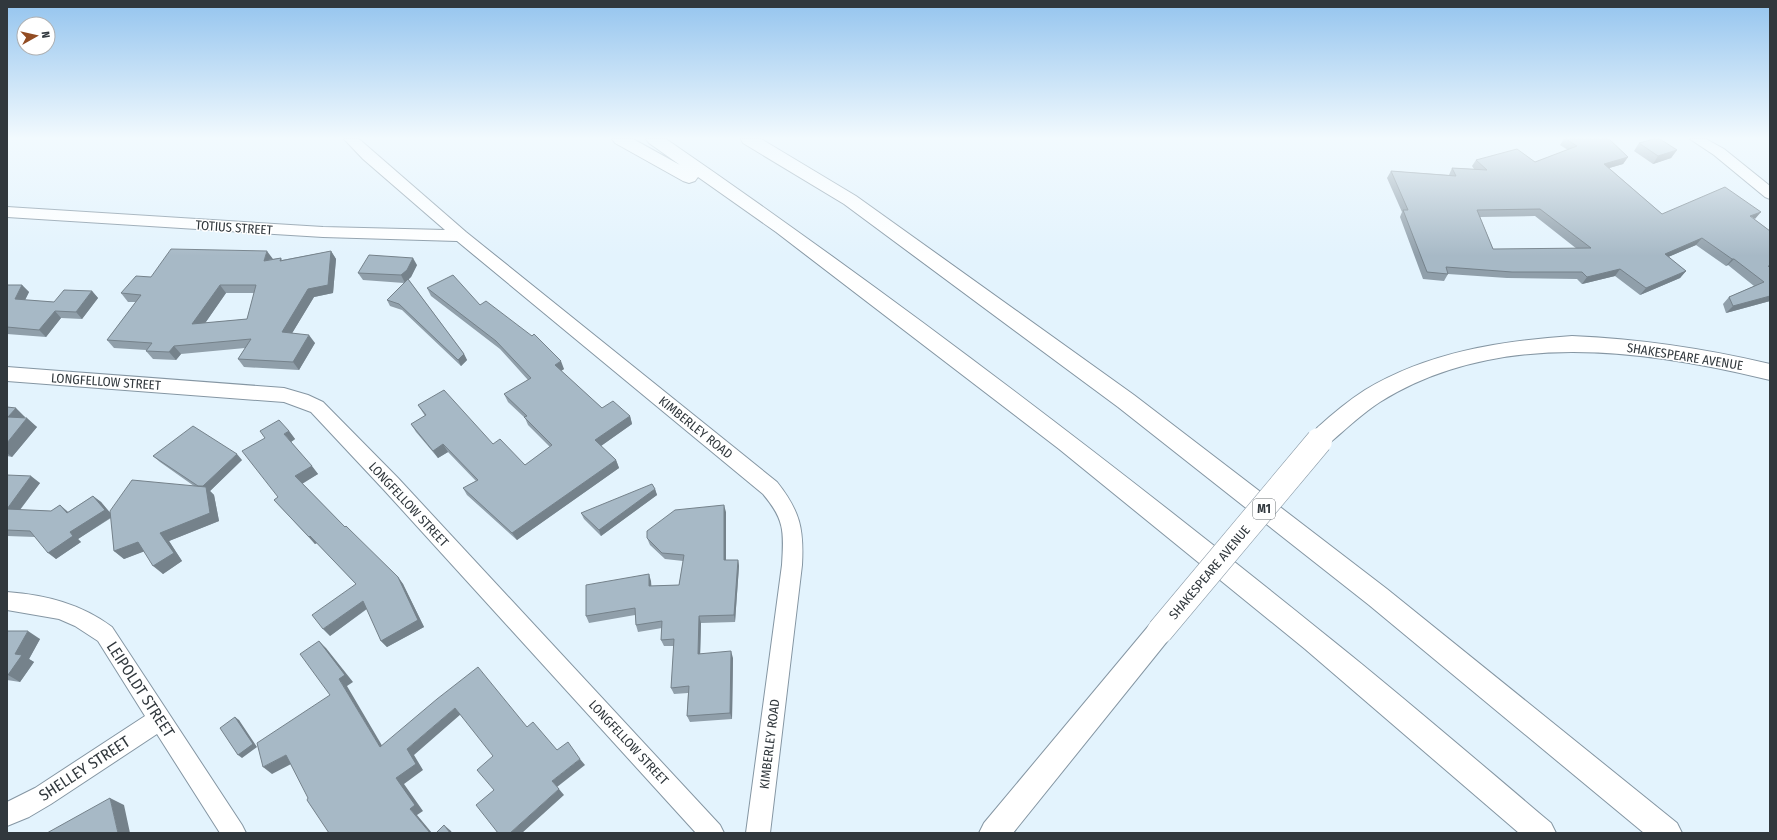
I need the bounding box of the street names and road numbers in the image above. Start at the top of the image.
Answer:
street label: TOTIUS STREET [195,217,273,238]
street label: SHAKESPEARE AVENUE [1626,340,1744,373]
street label: LONGFELLOW STREET [51,370,161,393]
street label: KIMBERLEY ROAD [656,393,736,462]
street label: LONGFELLOW STREET [366,459,452,550]
road number: M1 [1253,499,1275,519]
street label: SHAKESPEARE AVENUE [1166,523,1253,622]
street label: LEIPOLDT STREET [103,638,179,741]
street label: LONGFELLOW STREET [586,697,672,788]
street label: KIMBERLEY ROAD [757,698,782,790]
street label: SHELLEY STREET [35,732,134,805]

